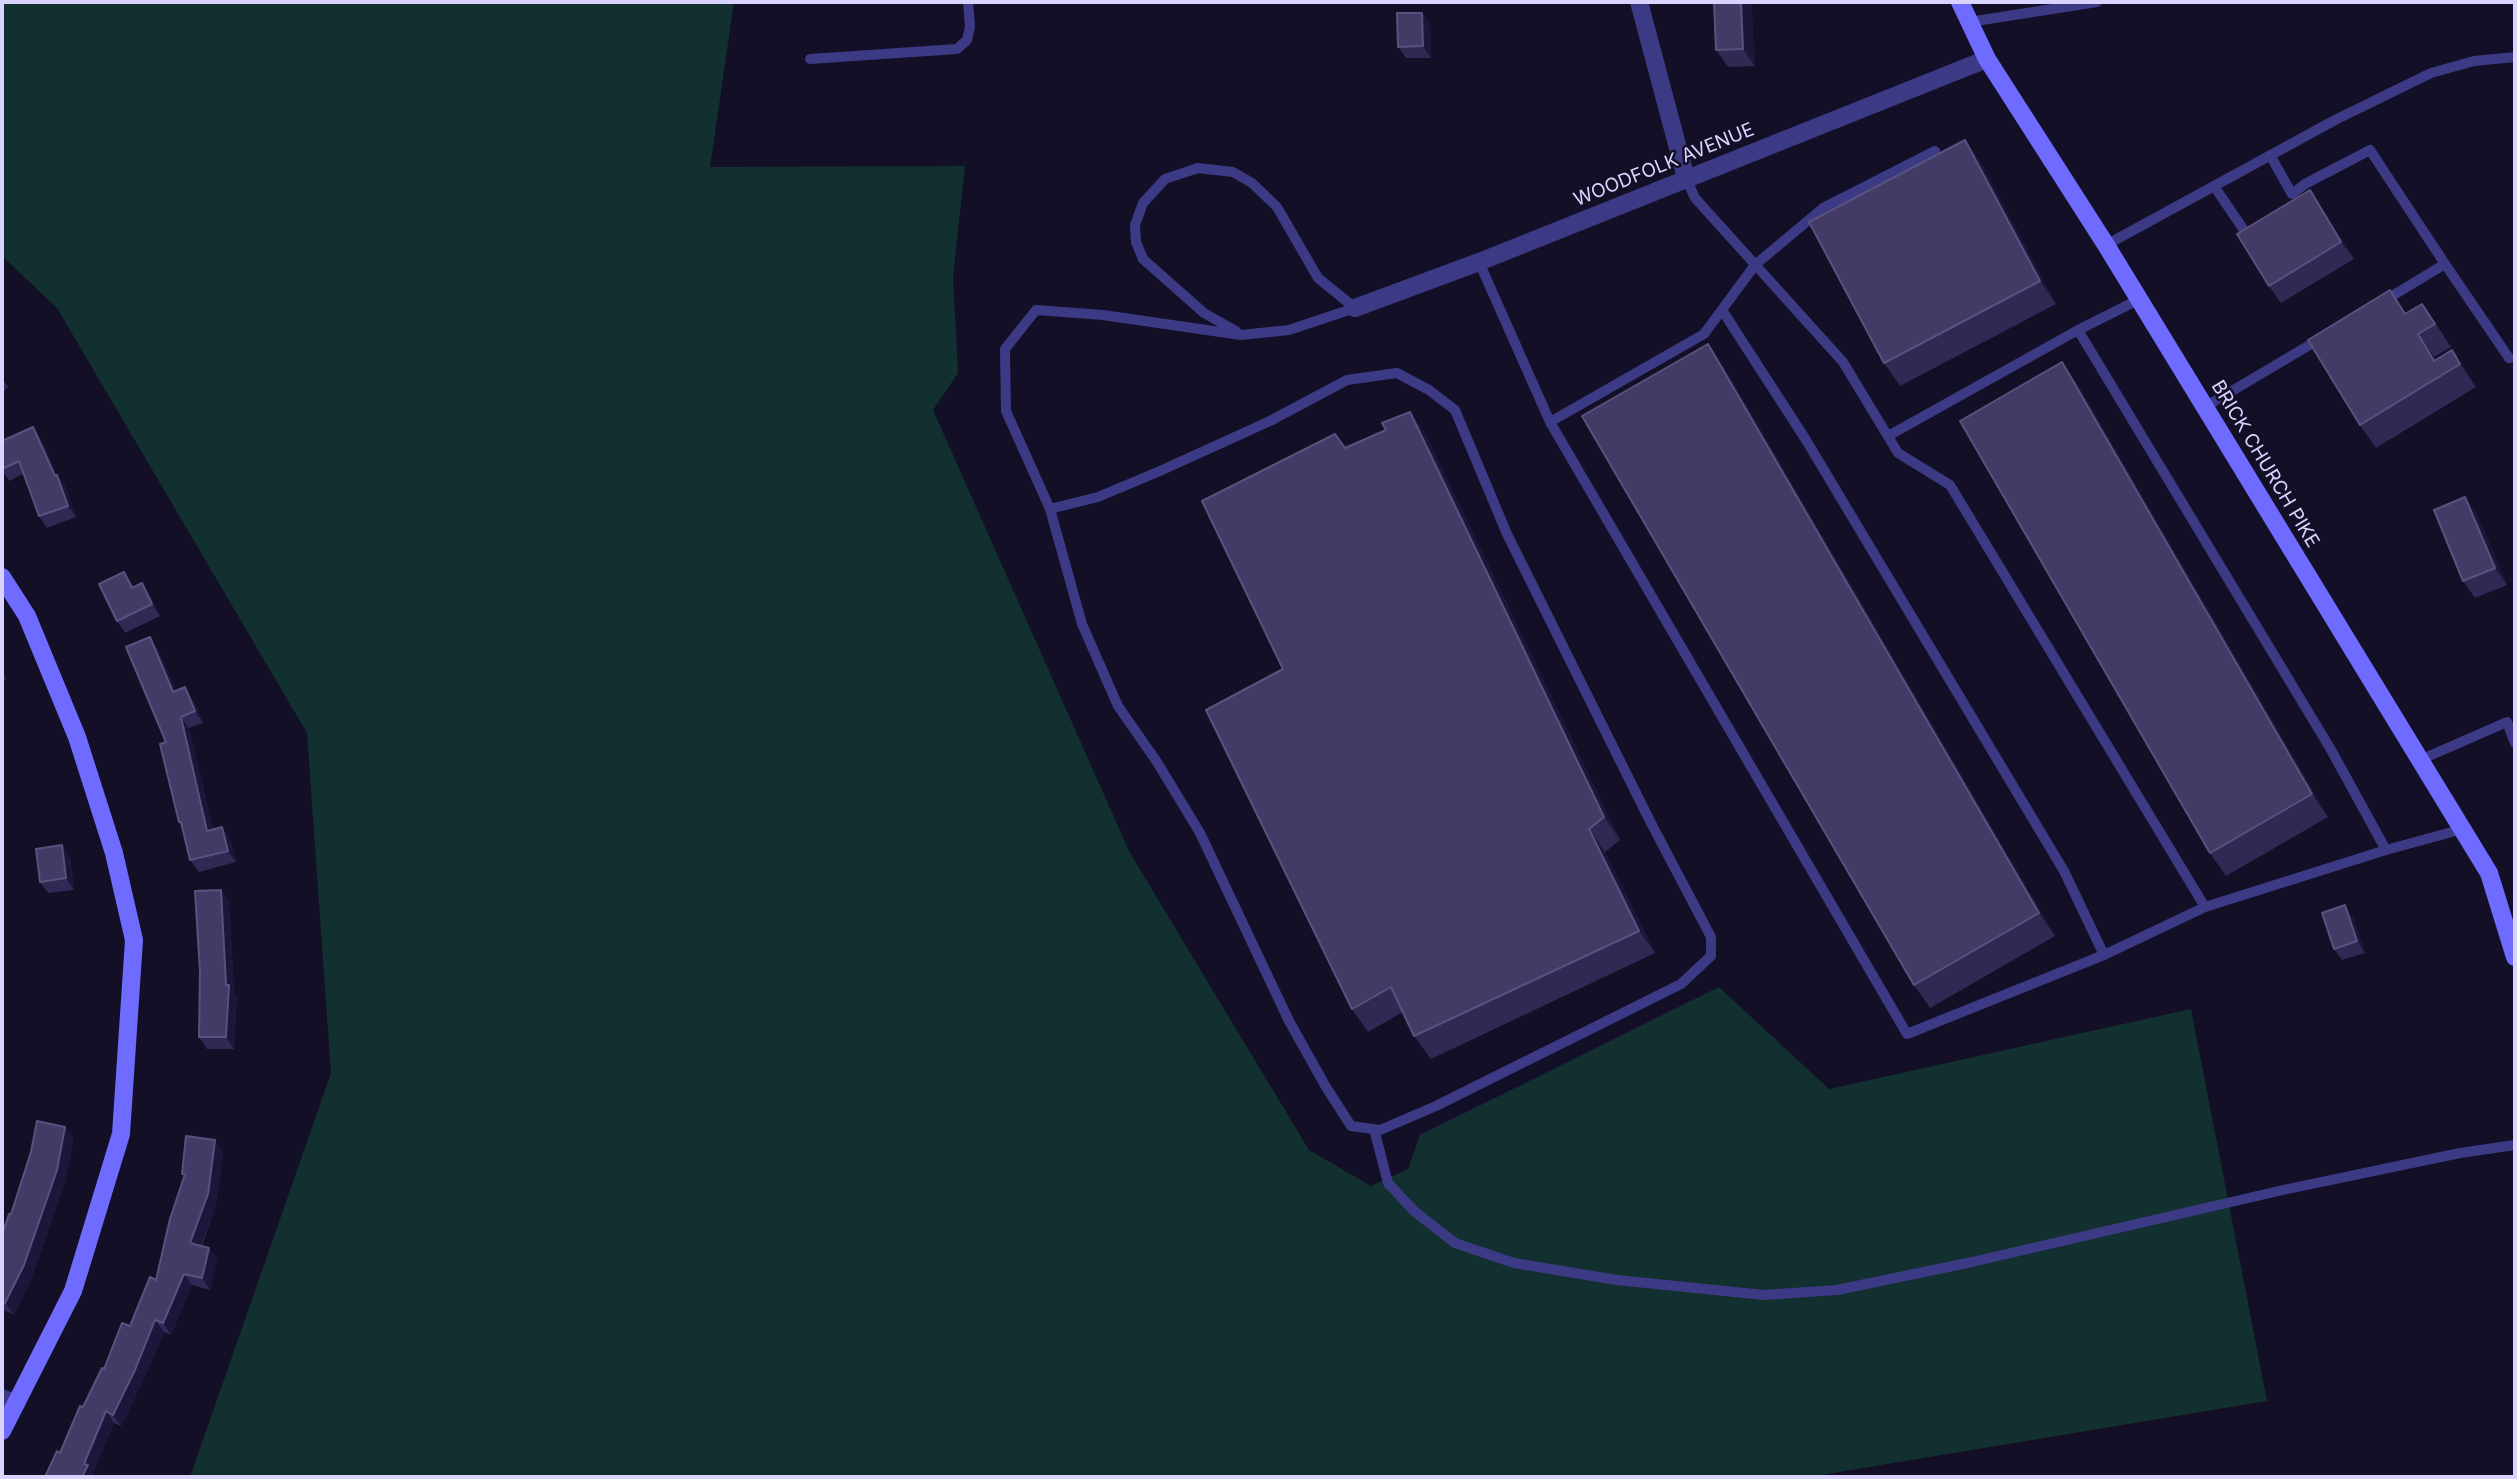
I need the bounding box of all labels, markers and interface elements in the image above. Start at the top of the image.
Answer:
street label: WOODFOLK AVENUE [1571,118,1757,212]
street label: BRICK CHURCH PIKE [2206,376,2324,552]

